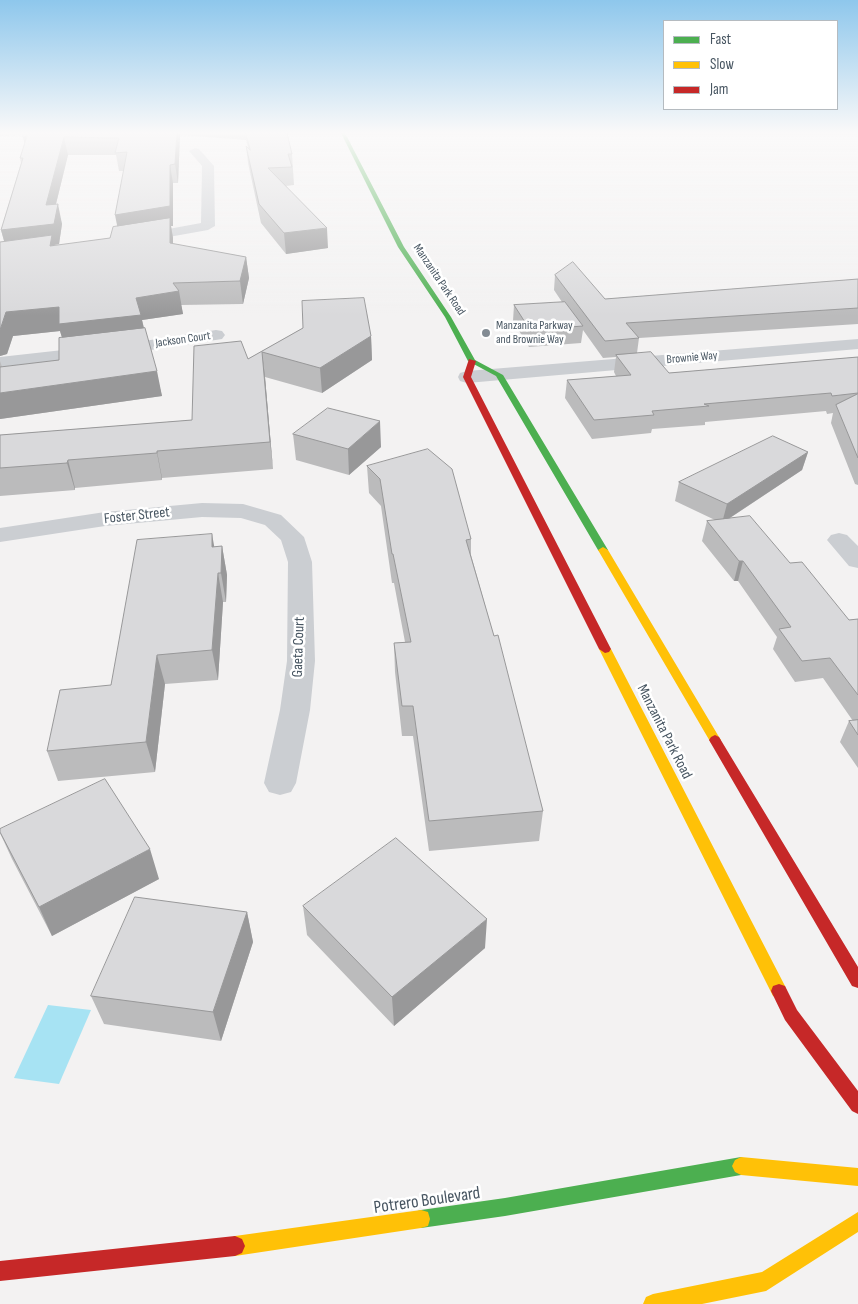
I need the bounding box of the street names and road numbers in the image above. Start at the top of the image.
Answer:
street label: Manzanita Park Road [410,242,468,318]
street label: Jackson Court [154,329,212,351]
street label: Brownie Way [666,349,718,367]
street label: Foster Street [103,504,171,528]
street label: Gaeta Court [289,616,309,678]
street label: Manzanita Park Road [632,682,696,782]
street label: Potrero Boulevard [372,1183,482,1219]

